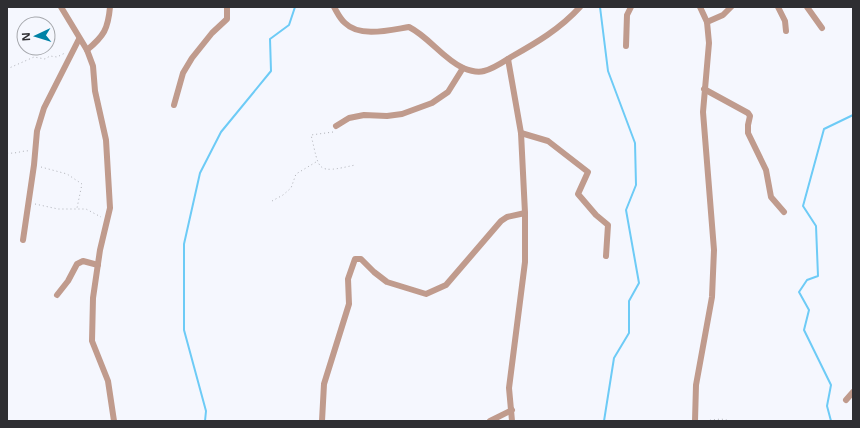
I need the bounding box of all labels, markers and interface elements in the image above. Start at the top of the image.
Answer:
north arrow [16,16,56,56]
text: N [18,32,33,42]

